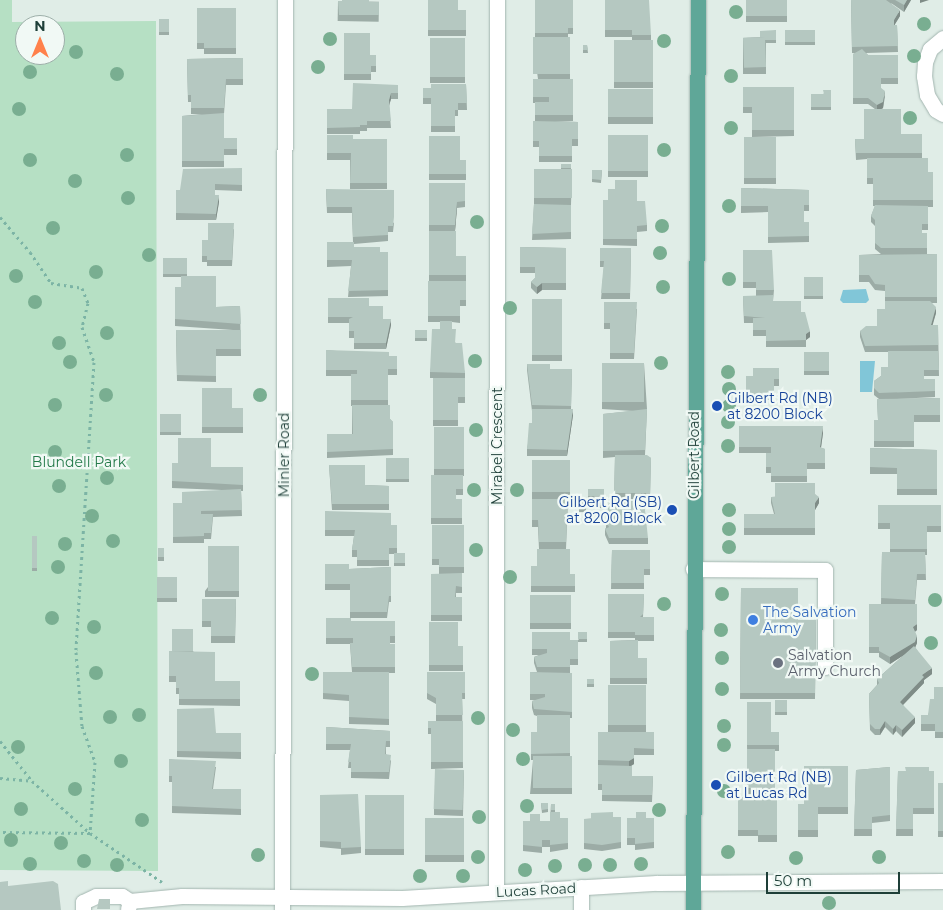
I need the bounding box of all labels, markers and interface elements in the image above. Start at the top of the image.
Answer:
north arrow [15,15,65,65]
text: N [34,17,46,35]
street label: Mirabel Crescent [489,387,505,505]
place label: Gilbert Rd (NB) at 8200 Block [727,390,833,422]
marker: Gilbert Rd (NB) at 8200 Block [711,400,723,412]
street label: Gilbert Road [686,411,702,499]
street label: Minler Road [276,413,292,497]
park label: Blundell Park [32,454,126,470]
place label: Gilbert Rd (SB) at 8200 Block [559,494,662,526]
marker: Gilbert Rd (SB) at 8200 Block [666,504,678,516]
place label: The Salvation Army [763,604,857,636]
marker: The Salvation Army [747,614,759,626]
place label: Salvation Army Church [788,647,881,680]
marker: Salvation Army Church [772,657,784,669]
place label: Gilbert Rd (NB) at Lucas Rd [726,769,832,802]
marker: Gilbert Rd (NB) at Lucas Rd [710,779,722,791]
scale bar [768,862,902,894]
text: 50 m [774,871,812,890]
street label: Lucas Road [495,879,577,901]

